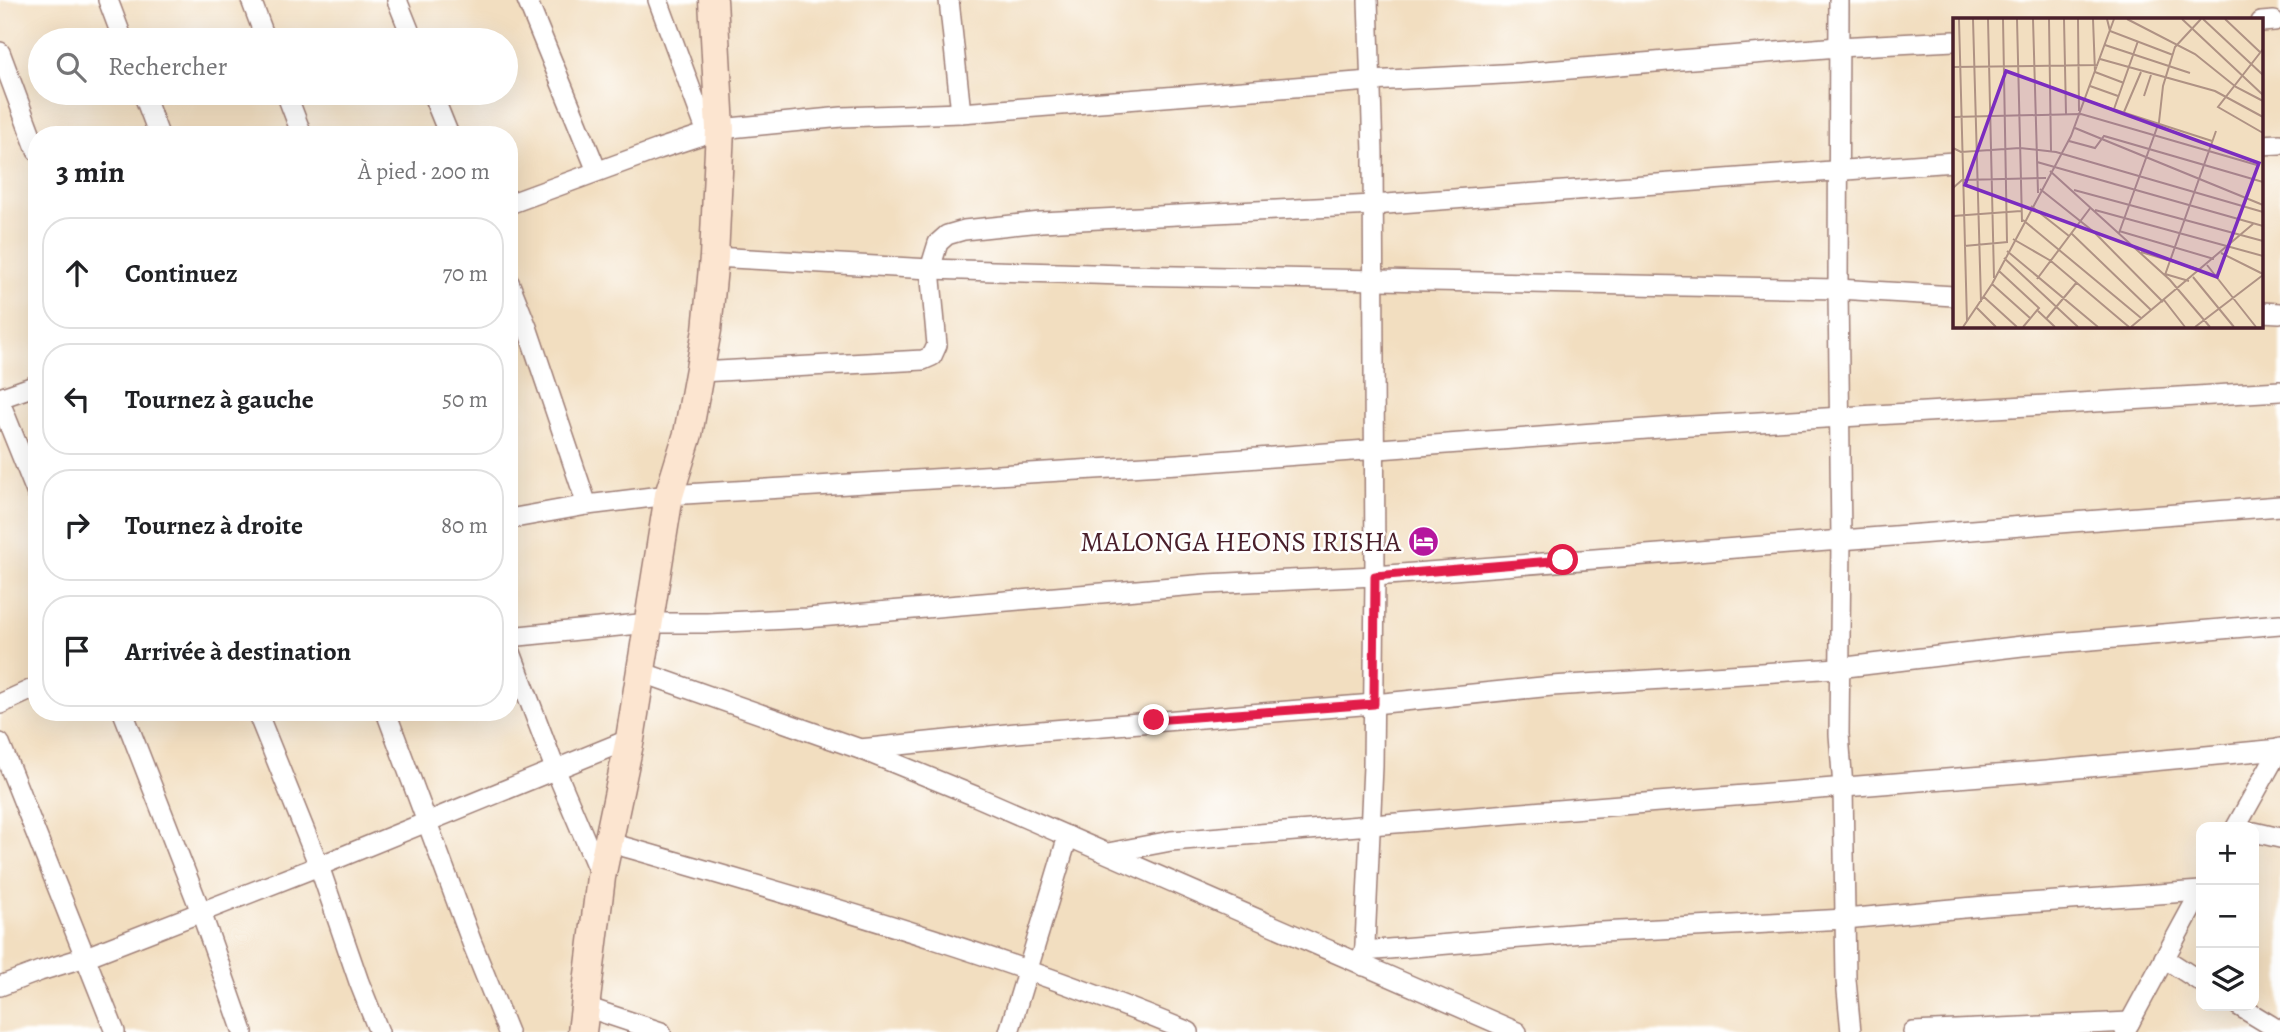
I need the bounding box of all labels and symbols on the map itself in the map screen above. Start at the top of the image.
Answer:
inset map [1953,18,2262,327]
place label: MALONGA HEONS IRISHA [1080,523,1402,561]
hotel icon: MALONGA HEONS IRISHA [1407,524,1441,558]
route start [1547,544,1578,575]
route end [1138,704,1169,735]

